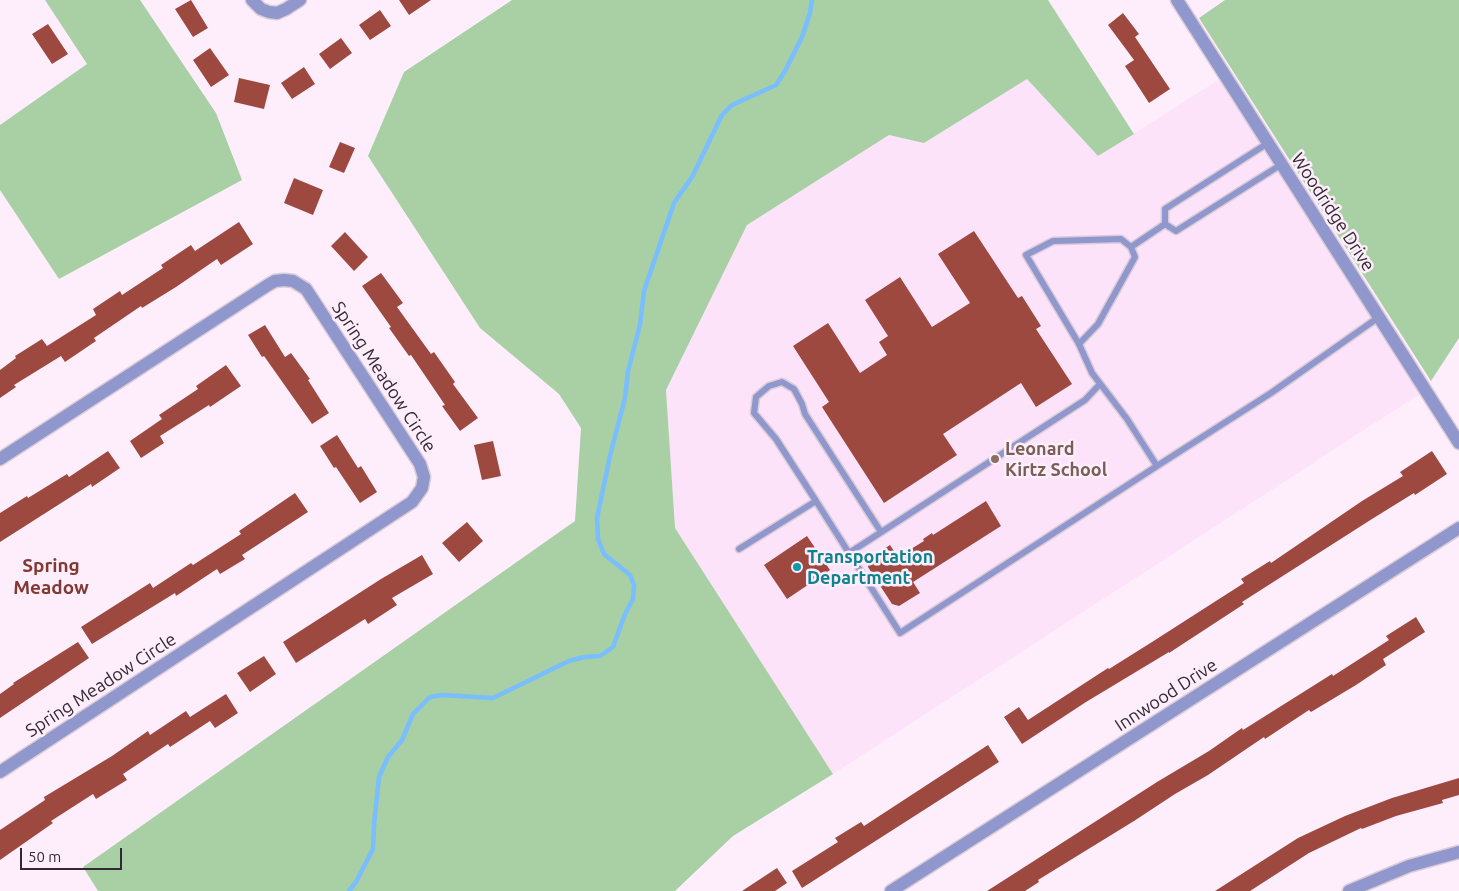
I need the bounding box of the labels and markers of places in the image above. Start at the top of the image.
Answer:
place label: Leonard Kirtz School [1005,438,1107,480]
marker: Leonard Kirtz School [989,453,1001,465]
place label: Transportation Department [807,546,933,588]
marker: Transportation Department [791,561,803,573]

